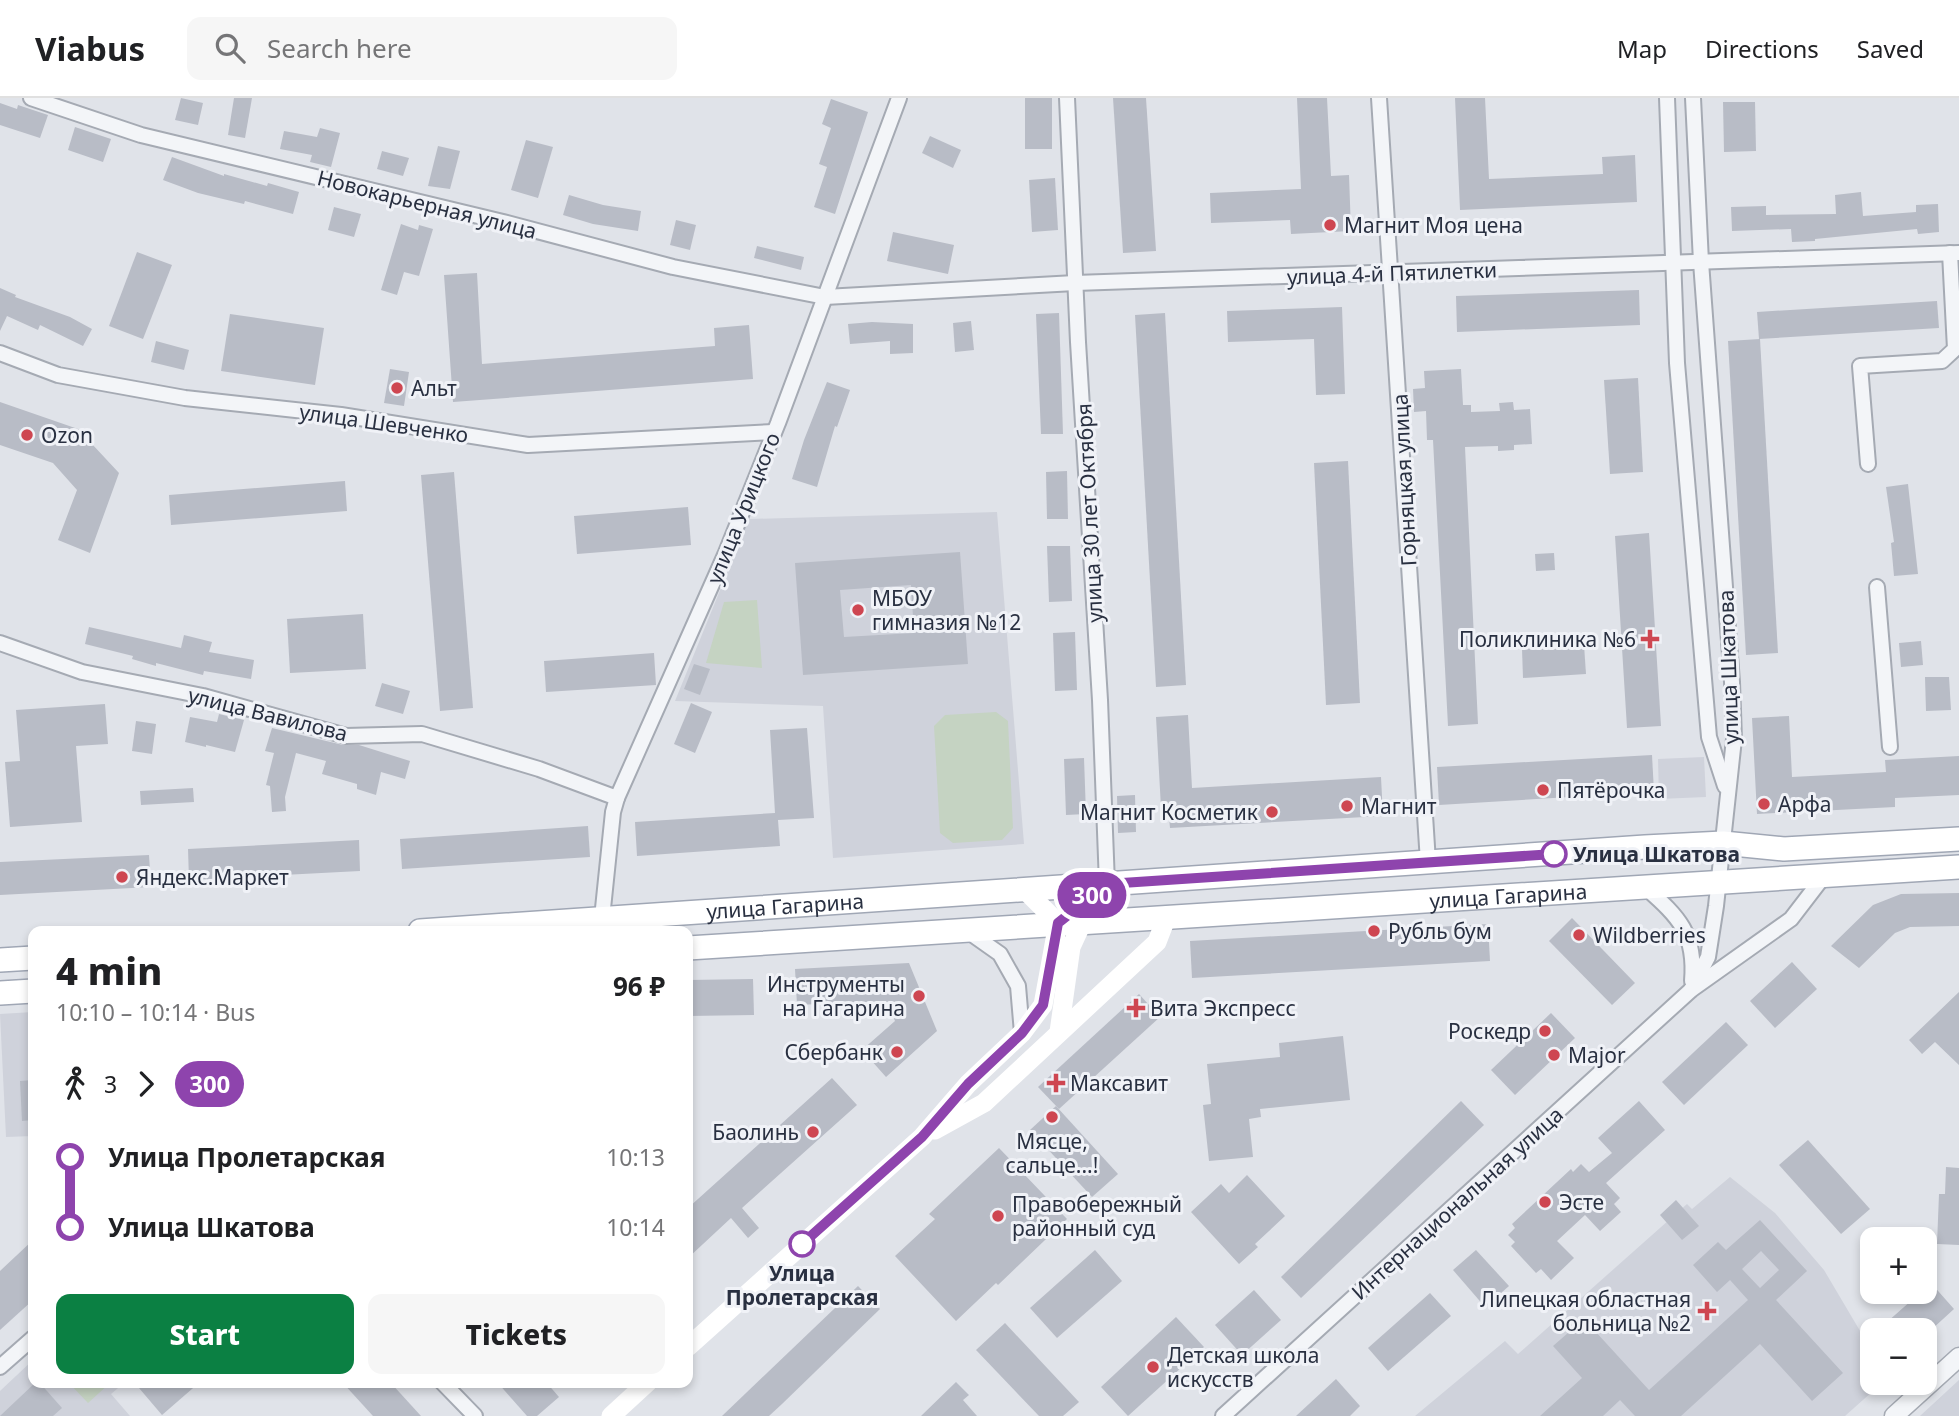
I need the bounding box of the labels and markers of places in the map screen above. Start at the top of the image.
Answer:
place label: Магнит Моя цена [1344,211,1523,239]
marker: Магнит Моя цена [1322,217,1338,233]
place label: Альт [411,374,457,402]
marker: Альт [389,380,405,396]
place label: Ozon [41,421,93,449]
marker: Ozon [19,427,35,443]
place label: МБОУ гимназия №12 [872,584,1021,636]
marker: МБОУ гимназия №12 [850,602,866,618]
place label: Поликлиника №6 [1459,625,1636,653]
marker: Поликлиника №6 [1642,631,1658,647]
place label: Пятёрочка [1557,776,1665,804]
marker: Пятёрочка [1535,782,1551,798]
place label: Арфа [1778,790,1831,818]
place label: Магнит [1361,792,1437,820]
marker: Арфа [1756,796,1772,812]
place label: Магнит Косметик [1080,798,1258,826]
marker: Магнит [1339,798,1355,814]
marker: Магнит Косметик [1264,804,1280,820]
place label: Улица Шкатова [1573,840,1740,868]
marker: Улица Шкатова [1541,841,1567,867]
place label: Яндекс.Маркет [136,863,289,891]
marker: Яндекс.Маркет [114,869,130,885]
place label: Рубль бум [1388,917,1492,945]
place label: Wildberries [1593,921,1706,949]
marker: Рубль бум [1366,923,1382,939]
marker: Wildberries [1571,927,1587,943]
place label: Инструменты на Гагарина [767,970,905,1022]
marker: Инструменты на Гагарина [911,988,927,1004]
place label: Вита Экспресс [1150,994,1296,1022]
marker: Вита Экспресс [1128,1000,1144,1016]
place label: Роскедр [1448,1017,1531,1045]
marker: Роскедр [1537,1023,1553,1039]
place label: Сбербанк [784,1038,883,1066]
place label: Major [1568,1041,1626,1069]
marker: Сбербанк [889,1044,905,1060]
marker: Major [1546,1047,1562,1063]
place label: Максавит [1070,1069,1168,1097]
marker: Максавит [1048,1075,1064,1091]
marker: Мясце, сальце...! [1044,1109,1060,1125]
place label: Баолинь [712,1118,799,1146]
marker: Баолинь [805,1124,821,1140]
place label: Мясце, сальце...! [1006,1127,1098,1179]
place label: Эсте [1559,1188,1604,1216]
place label: Правобережный районный суд [1012,1190,1182,1242]
marker: Эсте [1537,1194,1553,1210]
marker: Правобережный районный суд [990,1208,1006,1224]
marker: Улица Пролетарская [789,1231,815,1257]
place label: Улица Пролетарская [726,1259,878,1311]
place label: Липецкая областная больница №2 [1480,1285,1691,1337]
marker: Липецкая областная больница №2 [1697,1301,1717,1321]
place label: Детская школа искусств [1167,1341,1320,1393]
marker: Детская школа искусств [1145,1359,1161,1375]

